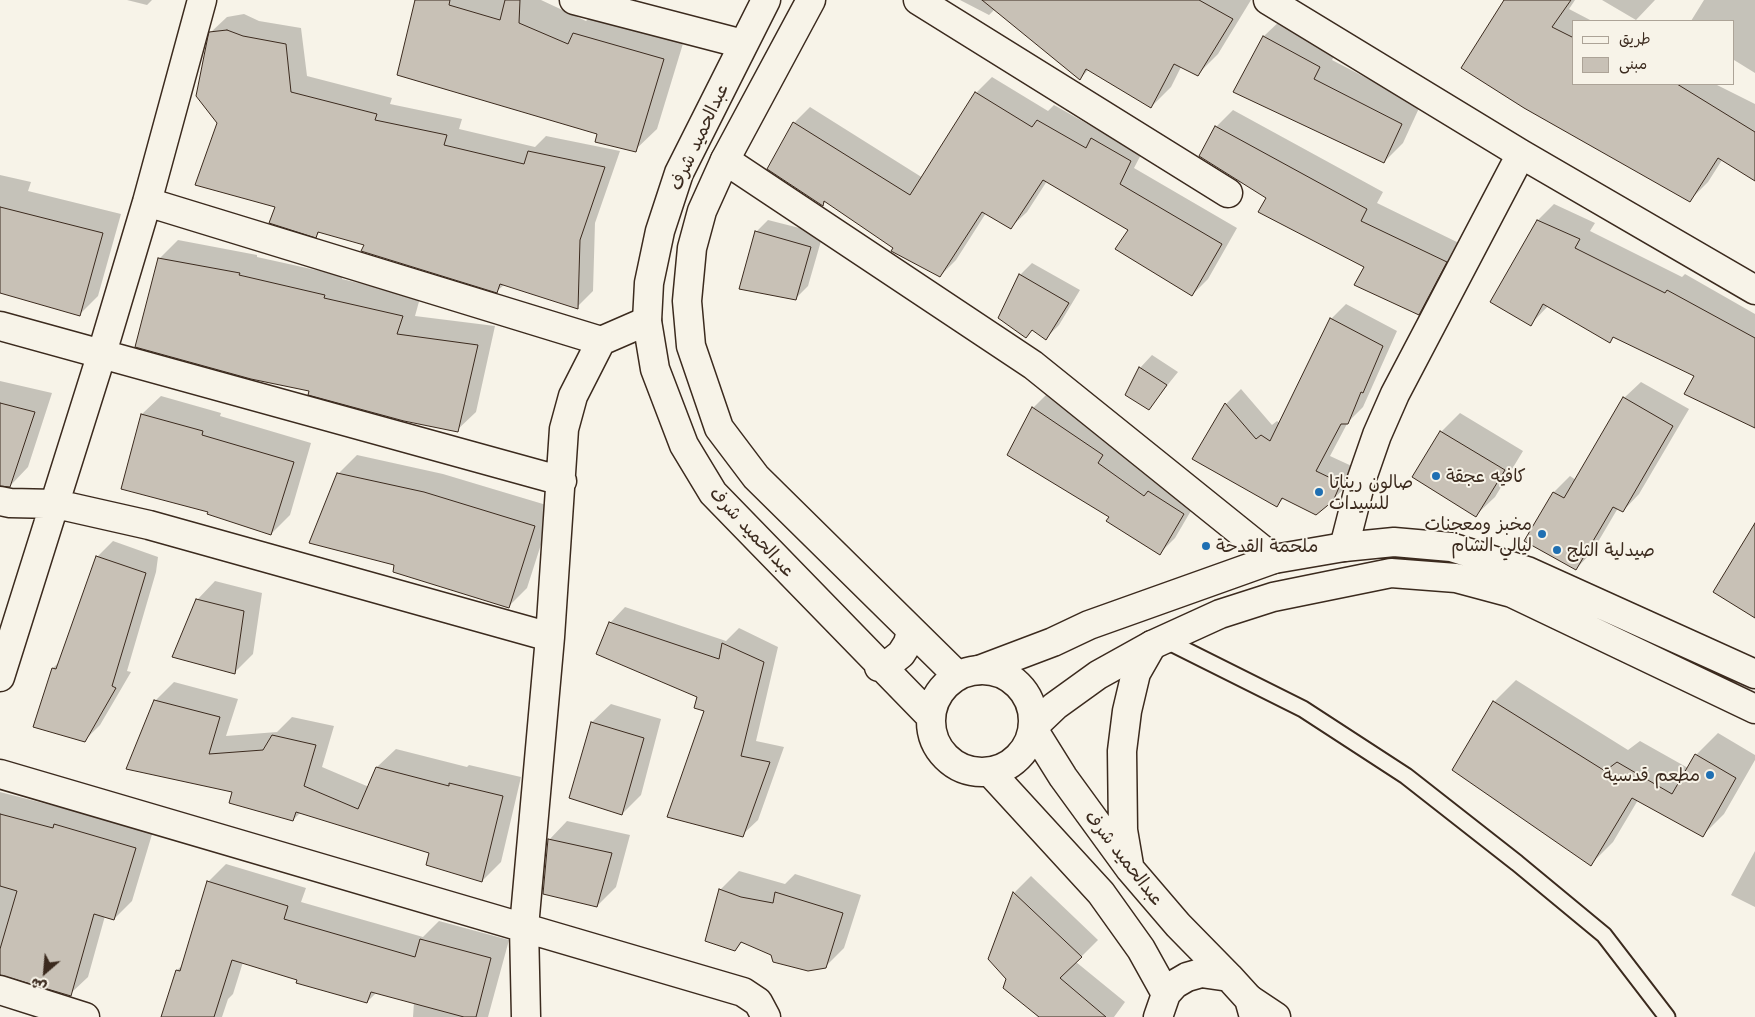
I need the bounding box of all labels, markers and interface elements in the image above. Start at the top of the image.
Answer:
legend [1572,20,1735,85]
text: طريق [1619,28,1651,48]
text: مبنى [1619,53,1647,73]
street label: عبدالحميد شرف [665,80,733,194]
place label: كافيه عجقة [1446,465,1526,487]
marker: كافيه عجقة [1430,470,1442,482]
place label: صالون ريناتا للسيدات [1329,471,1413,514]
street label: عبدالحميد شرف [705,483,799,581]
marker: صالون ريناتا للسيدات [1313,486,1325,498]
place label: مخبز ومعجنات ليالي الشام [1425,513,1532,556]
marker: مخبز ومعجنات ليالي الشام [1536,528,1548,540]
place label: ملحمة القدحة [1216,535,1318,557]
place label: صيدلية الثلج [1567,539,1655,561]
marker: ملحمة القدحة [1200,540,1212,552]
marker: صيدلية الثلج [1551,544,1563,556]
place label: مطعم قدسية [1603,764,1700,786]
marker: مطعم قدسية [1704,769,1716,781]
street label: عبدالحميد شرف [1080,806,1168,910]
north arrow [20,947,70,997]
text: ش [27,974,49,998]

